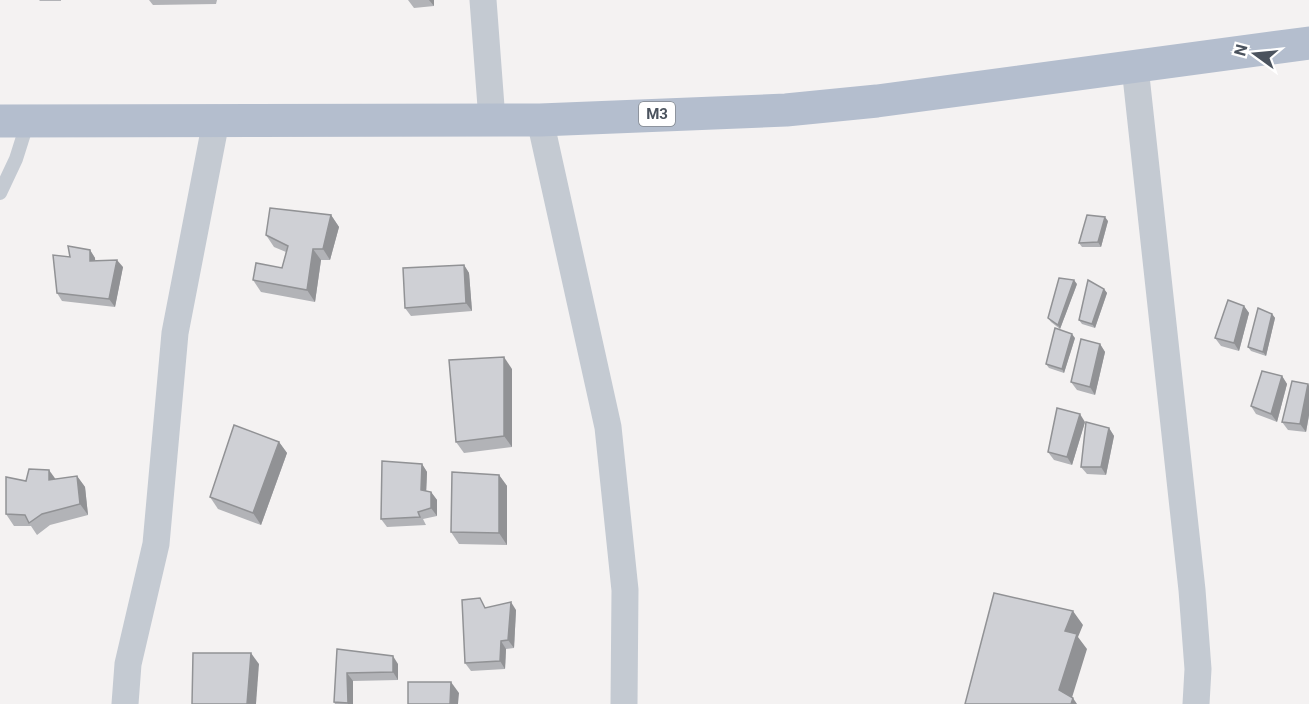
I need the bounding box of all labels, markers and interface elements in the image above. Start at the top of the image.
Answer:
north arrow [1225,24,1285,84]
text: N [1230,42,1252,58]
road number: M3 [639,102,675,126]

